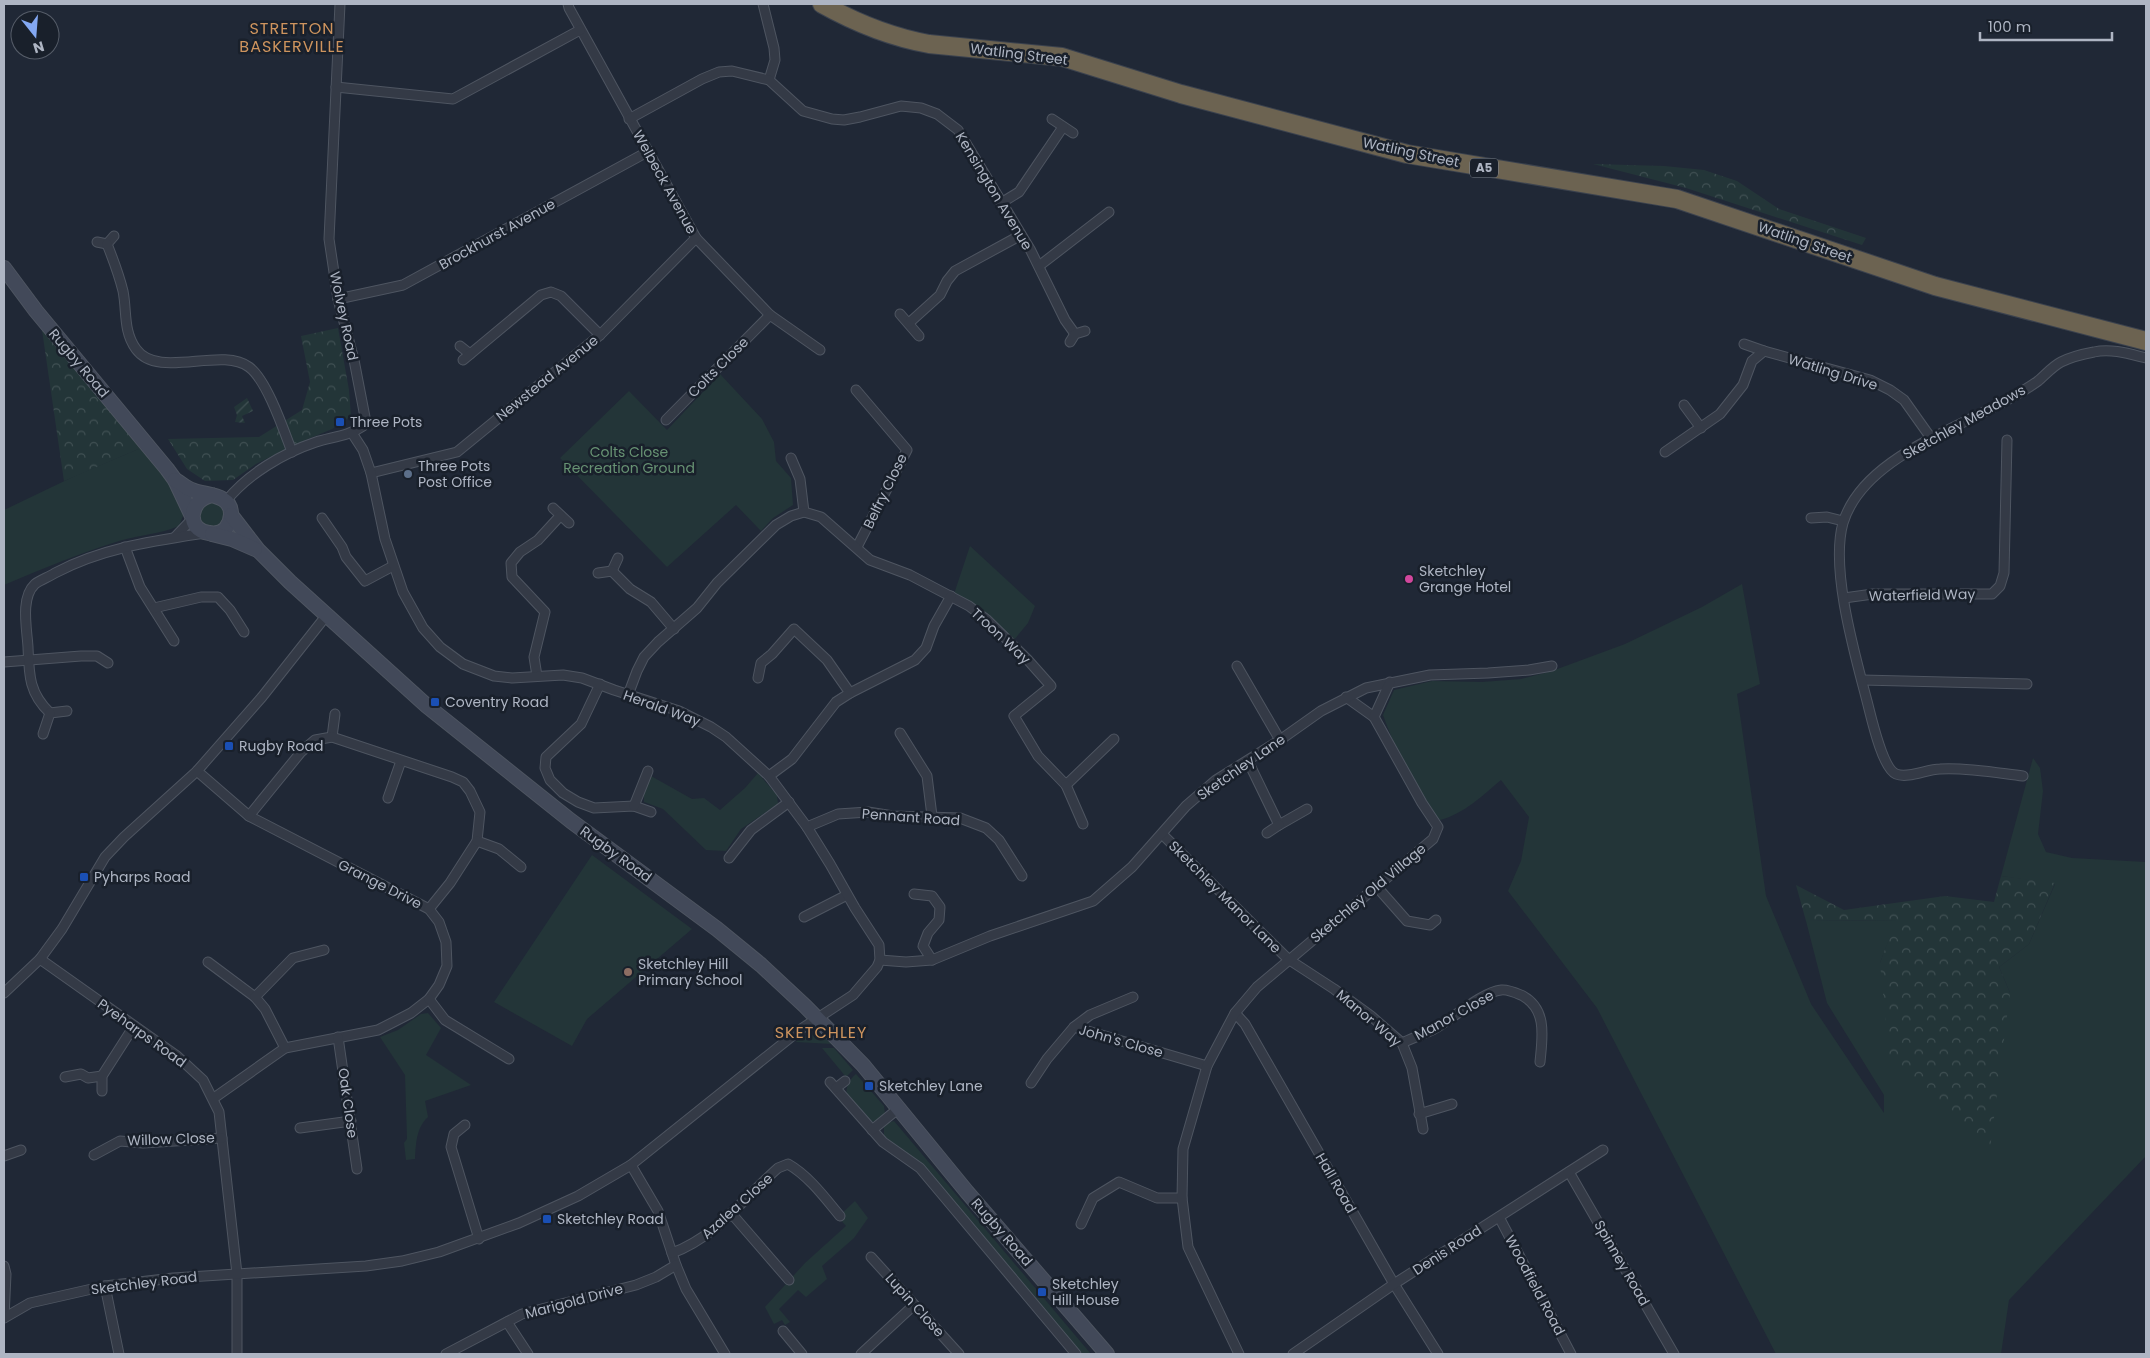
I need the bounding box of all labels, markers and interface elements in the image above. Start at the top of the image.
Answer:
north arrow [10,10,60,60]
scale bar [1980,10,2112,42]
text: 100 m [1988,16,2031,37]
district label: STRETTON BASKERVILLE [239,17,345,58]
text: N [31,36,47,59]
street label: Watling Street [969,38,1069,70]
street label: Welbeck Avenue [628,126,702,238]
street label: Kensington Avenue [951,128,1037,254]
street label: Watling Street [1361,132,1461,172]
road number: A5 [1470,158,1498,178]
street label: Brockhurst Avenue [435,194,559,274]
street label: Watling Street [1755,217,1855,267]
street label: Wolvey Road [325,270,363,362]
street label: Rugby Road [44,324,114,402]
street label: Newstead Avenue [492,330,603,426]
street label: Colts Close [683,332,753,402]
street label: Watling Drive [1786,349,1880,395]
street label: Sketchley Meadows [1899,380,2029,464]
place label: Three Pots [350,412,422,432]
marker: Three Pots [334,416,346,428]
park label: Colts Close Recreation Ground [563,442,695,478]
street label: Belfry Close [858,450,912,532]
place label: Three Pots Post Office [418,456,492,492]
marker: Three Pots Post Office [402,468,414,480]
place label: Sketchley Grange Hotel [1419,561,1511,597]
marker: Sketchley Grange Hotel [1403,573,1415,585]
street label: Waterfield Way [1869,584,1976,606]
street label: Troon Way [967,603,1035,669]
street label: Herald Way [621,685,703,731]
place label: Coventry Road [445,692,549,712]
marker: Coventry Road [429,696,441,708]
street label: Sketchley Lane [1193,729,1289,805]
place label: Rugby Road [239,736,323,756]
marker: Rugby Road [223,740,235,752]
street label: Pennant Road [861,804,961,830]
street label: Rugby Road [576,821,656,887]
street label: Sketchley Manor Lane [1164,836,1286,958]
street label: Sketchley Old Village [1306,838,1430,947]
street label: Grange Drive [335,854,426,914]
place label: Pyharps Road [94,867,191,887]
marker: Pyharps Road [78,871,90,883]
place label: Sketchley Hill Primary School [638,954,743,990]
marker: Sketchley Hill Primary School [622,966,634,978]
street label: Manor Way [1332,985,1406,1051]
street label: Manor Close [1411,985,1497,1045]
street label: Pyeharps Road [94,994,190,1072]
street label: John's Close [1077,1019,1166,1063]
district label: SKETCHLEY [775,1021,867,1044]
street label: Oak Close [333,1067,363,1140]
place label: Sketchley Lane [879,1076,983,1096]
marker: Sketchley Lane [863,1080,875,1092]
street label: Willow Close [127,1127,215,1151]
street label: Hall Road [1311,1149,1361,1217]
street label: Azalea Close [697,1168,777,1243]
street label: Rugby Road [967,1194,1037,1270]
place label: Sketchley Road [557,1209,664,1229]
marker: Sketchley Road [541,1213,553,1225]
street label: Spinney Road [1589,1217,1655,1309]
street label: Denis Road [1409,1220,1485,1280]
street label: Woodfield Road [1500,1231,1570,1339]
street label: Sketchley Road [90,1267,198,1299]
street label: Lupin Close [881,1269,949,1342]
place label: Sketchley Hill House [1052,1274,1120,1310]
street label: Marigold Drive [523,1278,625,1324]
marker: Sketchley Hill House [1036,1286,1048,1298]

